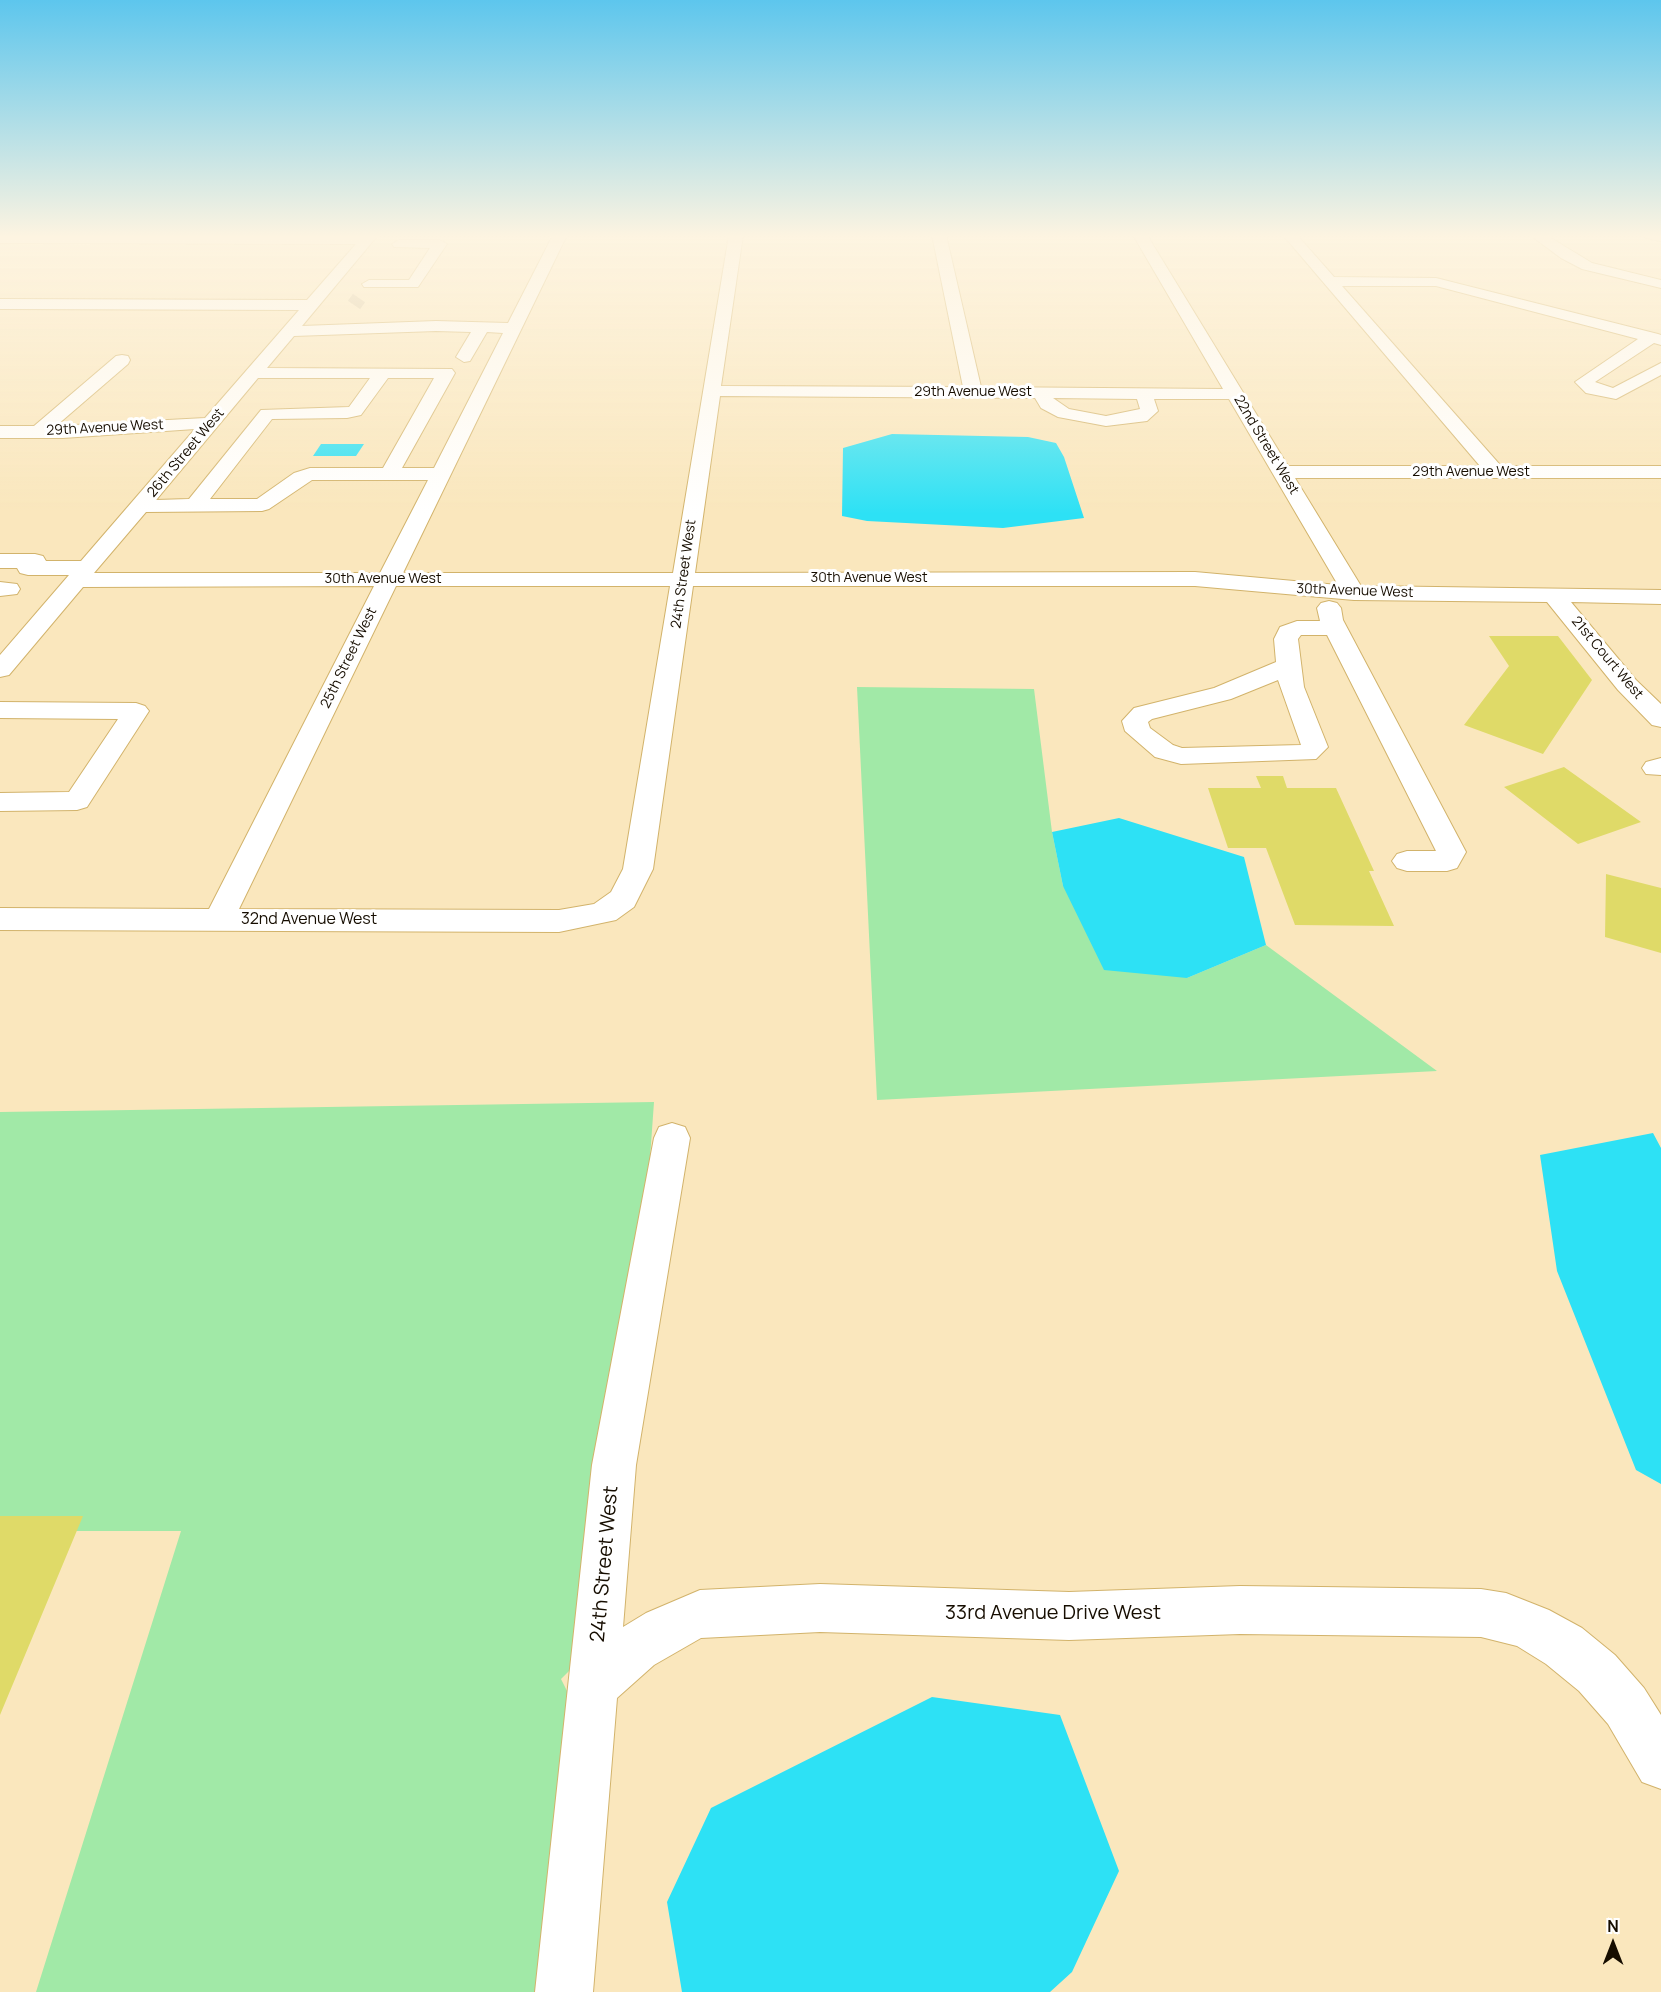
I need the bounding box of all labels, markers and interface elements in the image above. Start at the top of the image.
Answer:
street label: 29th Avenue West [914,384,1032,400]
street label: 22nd Street West [1230,392,1302,498]
street label: 26th Street West [144,405,228,501]
street label: 29th Avenue West [46,417,164,439]
street label: 29th Avenue West [1412,464,1530,480]
street label: 24th Street West [668,518,700,630]
street label: 30th Avenue West [810,570,928,586]
street label: 30th Avenue West [324,571,442,587]
street label: 30th Avenue West [1296,581,1414,601]
street label: 25th Street West [317,605,381,711]
street label: 21st Court West [1568,613,1646,703]
street label: 32nd Avenue West [241,910,377,930]
street label: 24th Street West [586,1485,624,1643]
street label: 33rd Avenue Drive West [945,1601,1161,1625]
north arrow [1583,1914,1643,1974]
text: N [1607,1915,1619,1937]

